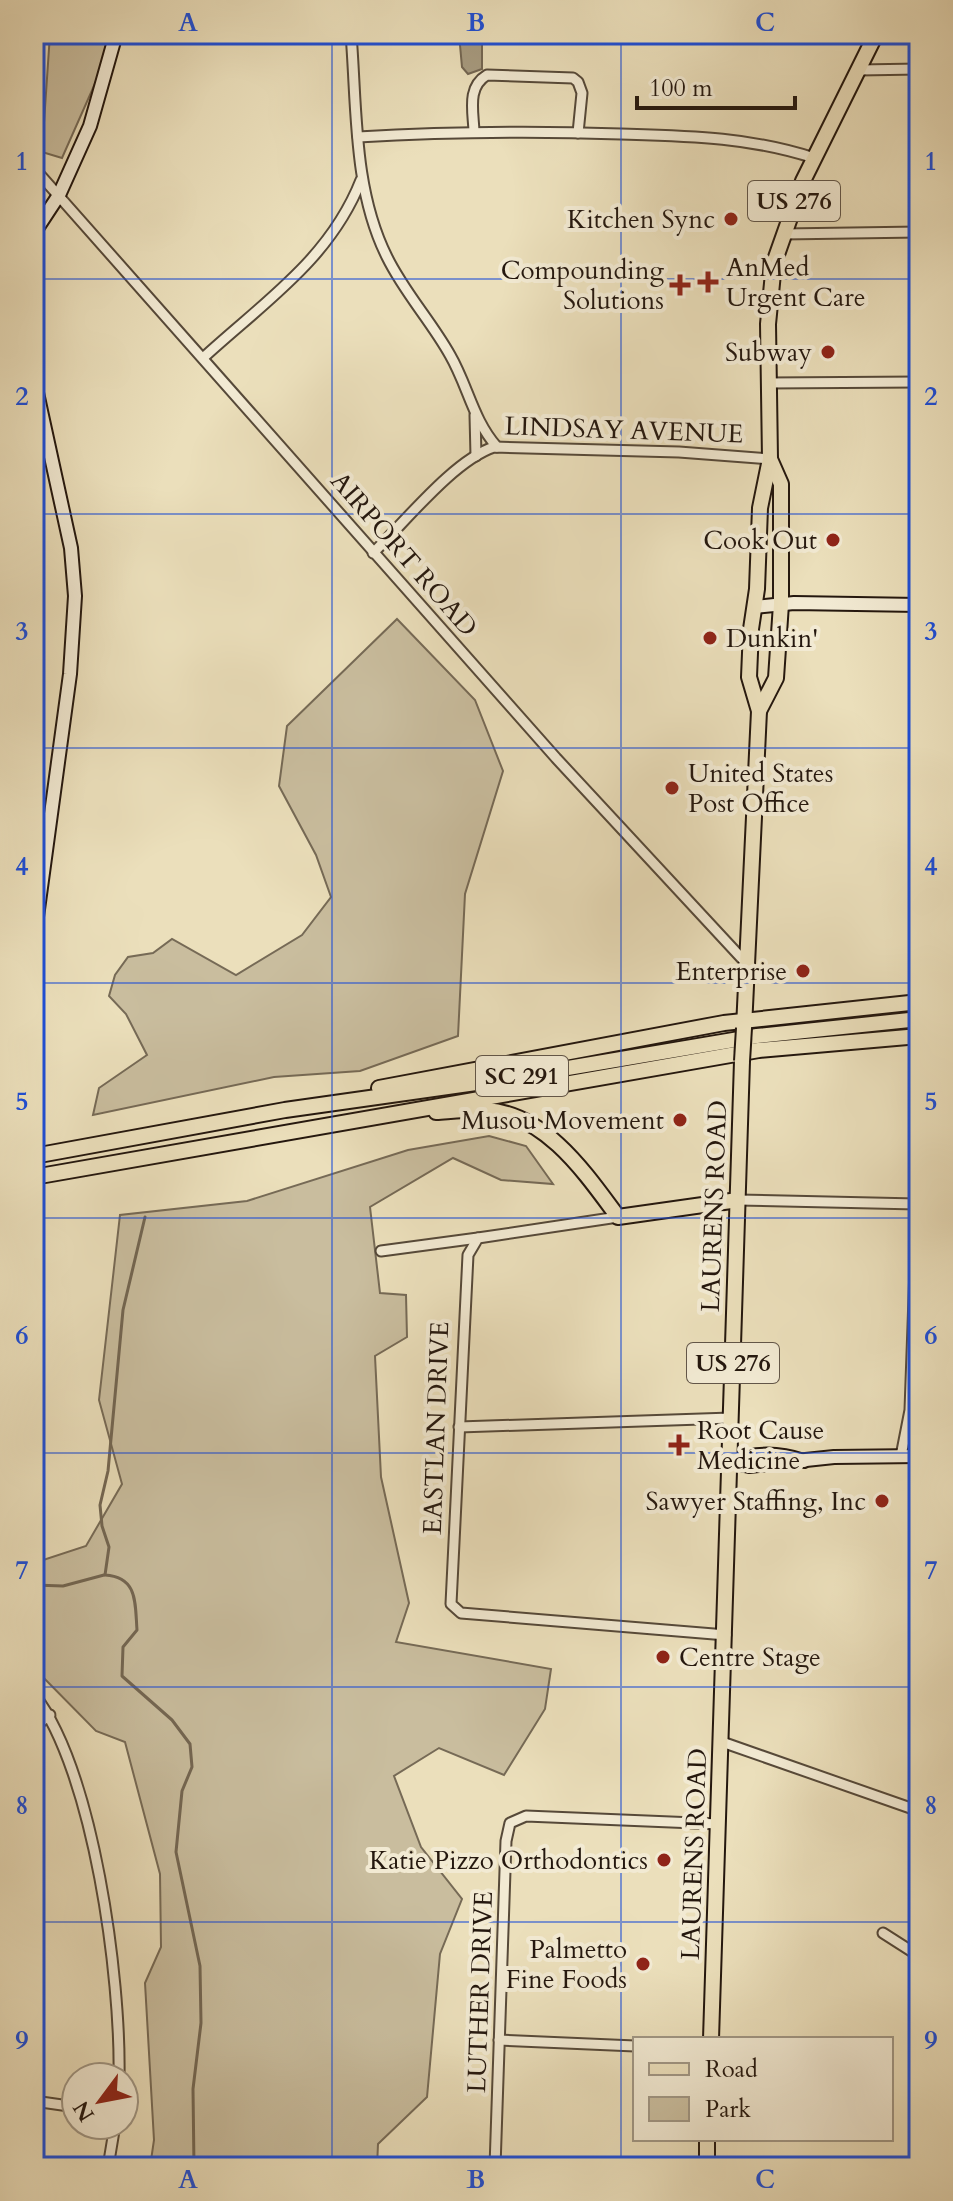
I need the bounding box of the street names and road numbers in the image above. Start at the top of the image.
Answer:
road number: US 276 [748,181,840,221]
street label: LINDSAY AVENUE [504,408,744,452]
street label: AIRPORT ROAD [323,464,485,644]
road number: SC 291 [476,1056,568,1096]
street label: LAURENS ROAD [693,1100,735,1312]
street label: EASTLAN DRIVE [415,1321,457,1535]
road number: US 276 [687,1343,779,1383]
street label: LAURENS ROAD [673,1748,715,1960]
street label: LUTHER DRIVE [459,1890,501,2094]

